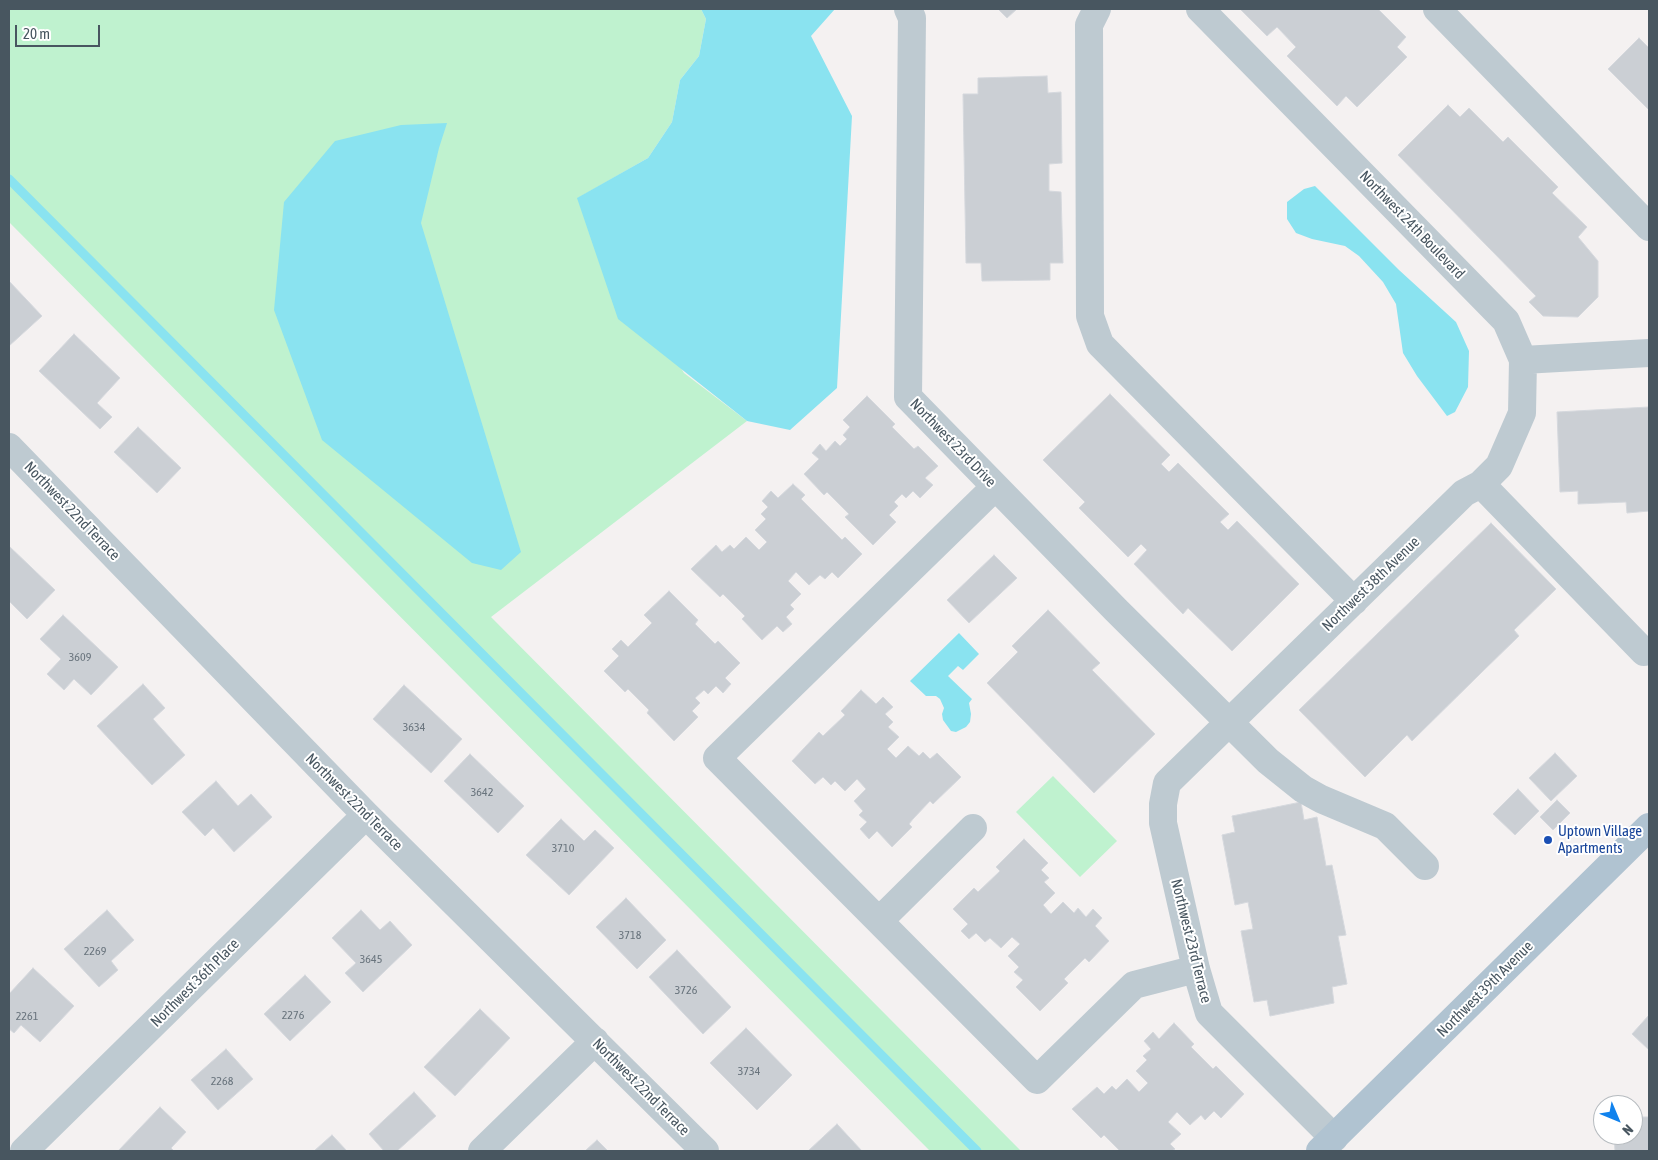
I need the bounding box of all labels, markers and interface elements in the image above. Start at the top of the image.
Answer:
scale bar [18,15,102,47]
text: 20 m [23,25,50,42]
street label: Northwest 24th Boulevard [1356,167,1468,283]
street label: Northwest 23rd Drive [906,395,1000,491]
street label: Northwest 22nd Terrace [20,458,124,564]
street label: Northwest 38th Avenue [1319,533,1423,635]
house number: 3609 [69,650,91,664]
house number: 3634 [403,720,425,734]
street label: Northwest 22nd Terrace [302,750,406,854]
house number: 3642 [471,785,493,799]
place label: Uptown Village Apartments [1558,822,1642,857]
marker: Uptown Village Apartments [1542,834,1554,846]
house number: 3710 [552,841,574,855]
street label: Northwest 23rd Terrace [1167,877,1215,1005]
house number: 3718 [619,928,641,942]
street label: Northwest 36th Place [147,935,243,1031]
street label: Northwest 39th Avenue [1433,937,1537,1041]
house number: 2269 [84,944,106,958]
house number: 3645 [360,952,382,966]
house number: 3726 [675,983,697,997]
house number: 2276 [282,1008,304,1022]
house number: 2261 [16,1009,38,1023]
street label: Northwest 22nd Terrace [589,1035,693,1139]
house number: 3734 [738,1064,760,1078]
house number: 2268 [211,1074,233,1088]
north arrow [1593,1095,1643,1145]
text: N [1619,1121,1636,1138]

